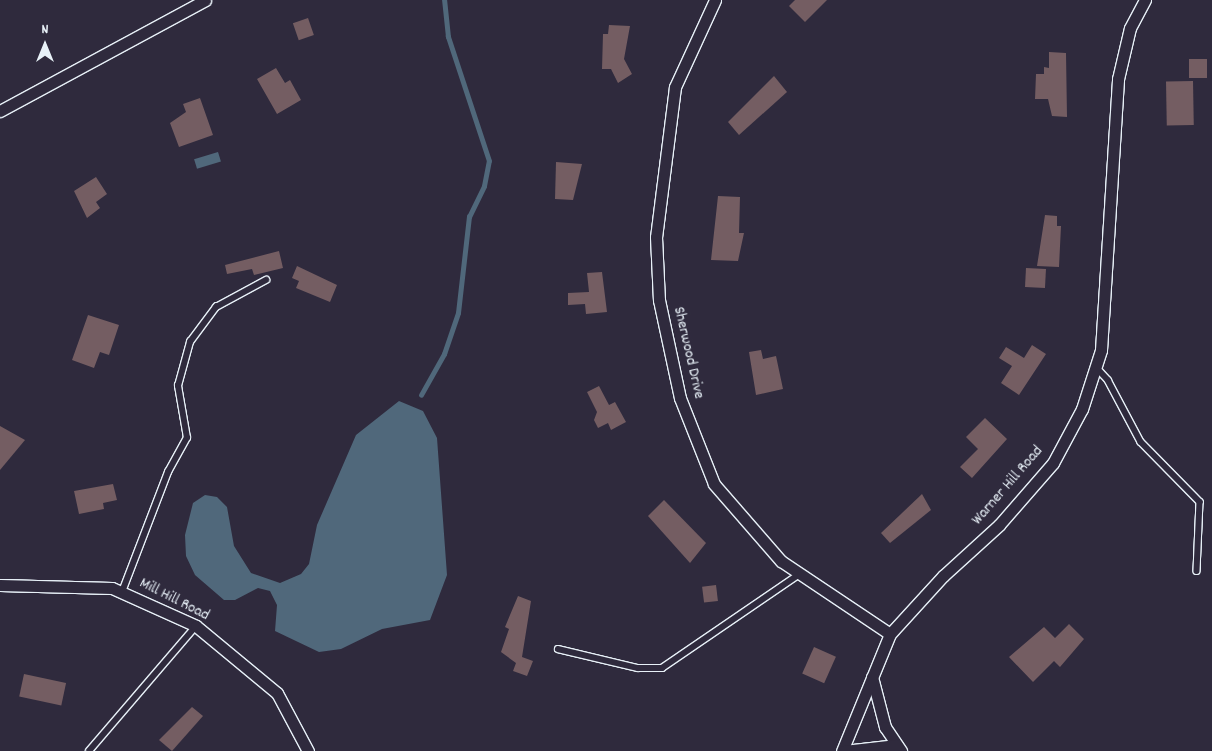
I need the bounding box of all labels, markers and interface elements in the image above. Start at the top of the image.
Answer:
north arrow [20,20,70,70]
text: N [42,20,48,40]
street label: Sherwood Drive [668,305,708,401]
street label: Warner Hill Road [968,442,1048,530]
street label: Mill Hill Road [136,574,212,626]

